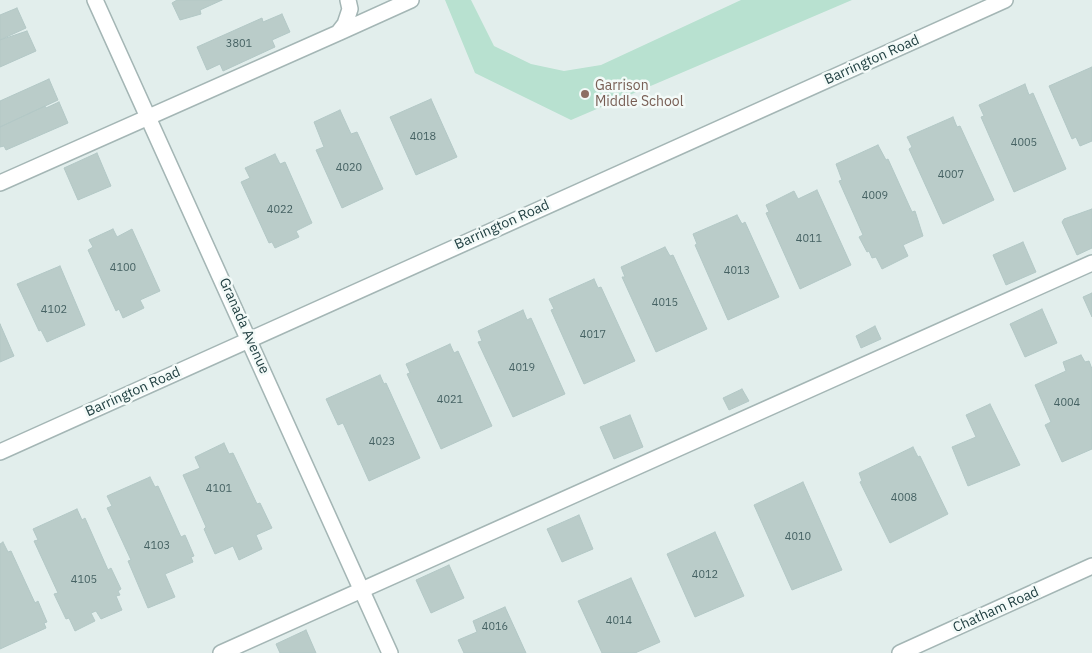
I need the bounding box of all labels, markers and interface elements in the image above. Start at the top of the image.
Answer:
street label: Barrington Road [822,32,922,88]
house number: 3801 [226,37,252,51]
place label: Garrison Middle School [595,78,684,110]
marker: Garrison Middle School [579,88,591,100]
house number: 4018 [410,130,436,144]
house number: 4005 [1011,136,1037,150]
house number: 4020 [336,161,362,175]
house number: 4007 [938,168,964,182]
house number: 4009 [862,189,888,203]
street label: Barrington Road [452,197,552,253]
house number: 4022 [267,203,293,217]
house number: 4011 [796,232,822,246]
house number: 4100 [110,261,136,275]
house number: 4013 [724,264,750,278]
street label: Granada Avenue [215,275,273,377]
house number: 4015 [652,296,678,310]
house number: 4102 [41,303,67,317]
house number: 4017 [580,328,606,342]
house number: 4019 [509,361,535,375]
street label: Barrington Road [83,364,183,420]
house number: 4021 [437,393,463,407]
house number: 4004 [1054,396,1080,410]
house number: 4023 [369,435,395,449]
house number: 4101 [206,482,232,496]
house number: 4008 [891,491,917,505]
house number: 4010 [785,530,811,544]
house number: 4103 [144,539,170,553]
house number: 4012 [692,568,718,582]
house number: 4105 [71,573,97,587]
street label: Chatham Road [950,584,1042,636]
house number: 4014 [606,614,632,628]
house number: 4016 [482,620,508,634]

